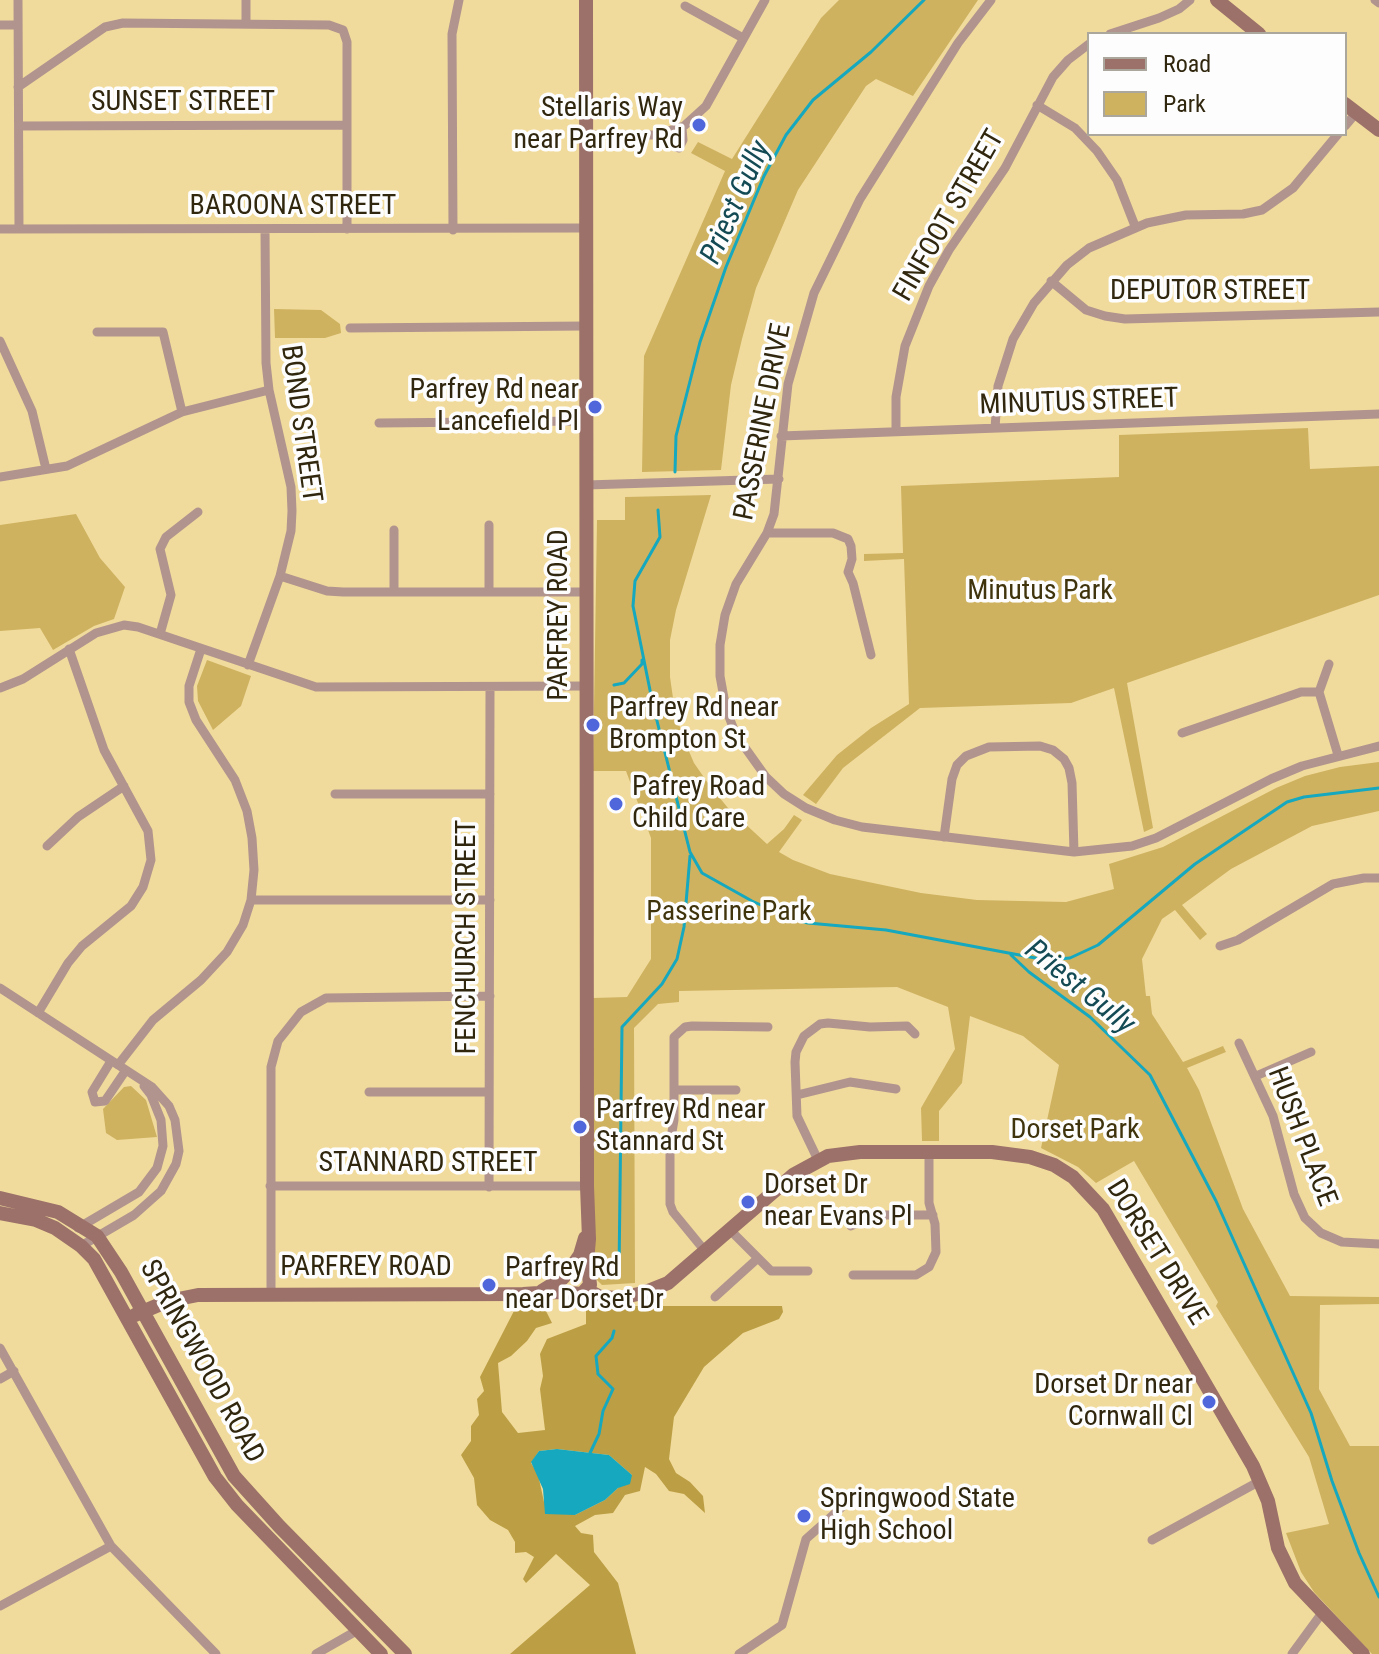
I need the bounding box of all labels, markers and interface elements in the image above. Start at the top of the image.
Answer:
legend [1087,32,1347,136]
text: Road [1163,50,1211,78]
street label: SUNSET STREET [91,86,275,120]
text: Park [1163,90,1206,118]
place label: Stellaris Way near Parfrey Rd [514,92,683,158]
marker: Stellaris Way near Parfrey Rd [690,116,708,134]
street label: FINFOOT STREET [887,124,1013,308]
water label: Priest Gully [694,136,780,270]
street label: BAROONA STREET [190,190,396,224]
street label: DEPUTOR STREET [1110,275,1310,309]
street label: PASSERINE DRIVE [728,321,800,523]
street label: BOND STREET [272,343,328,505]
place label: Parfrey Rd near Lancefield Pl [410,374,579,440]
street label: MINUTUS STREET [979,383,1179,423]
marker: Parfrey Rd near Lancefield Pl [586,398,604,416]
street label: PARFREY ROAD [543,529,577,701]
park label: Minutus Park [967,575,1113,609]
place label: Parfrey Rd near Brompton St [609,692,778,758]
marker: Parfrey Rd near Brompton St [584,716,602,734]
place label: Pafrey Road Child Care [632,771,765,837]
marker: Pafrey Road Child Care [607,795,625,813]
street label: FENCHURCH STREET [451,820,485,1054]
park label: Passerine Park [646,896,812,930]
water label: Priest Gully [1017,933,1141,1043]
street label: HUSH PLACE [1259,1063,1343,1211]
place label: Parfrey Rd near Stannard St [596,1094,765,1160]
park label: Dorset Park [1010,1114,1140,1148]
marker: Parfrey Rd near Stannard St [571,1118,589,1136]
street label: STANNARD STREET [318,1147,538,1181]
place label: Dorset Dr near Evans Pl [764,1169,913,1235]
street label: DORSET DRIVE [1098,1174,1214,1332]
marker: Dorset Dr near Evans Pl [739,1193,757,1211]
street label: PARFREY ROAD [280,1251,452,1285]
place label: Parfrey Rd near Dorset Dr [505,1252,664,1318]
street label: SPRINGWOOD ROAD [131,1255,271,1469]
marker: Parfrey Rd near Dorset Dr [480,1276,498,1294]
place label: Dorset Dr near Cornwall Cl [1034,1369,1193,1435]
marker: Dorset Dr near Cornwall Cl [1200,1393,1218,1411]
place label: Springwood State High School [820,1483,1015,1549]
marker: Springwood State High School [795,1507,813,1525]

